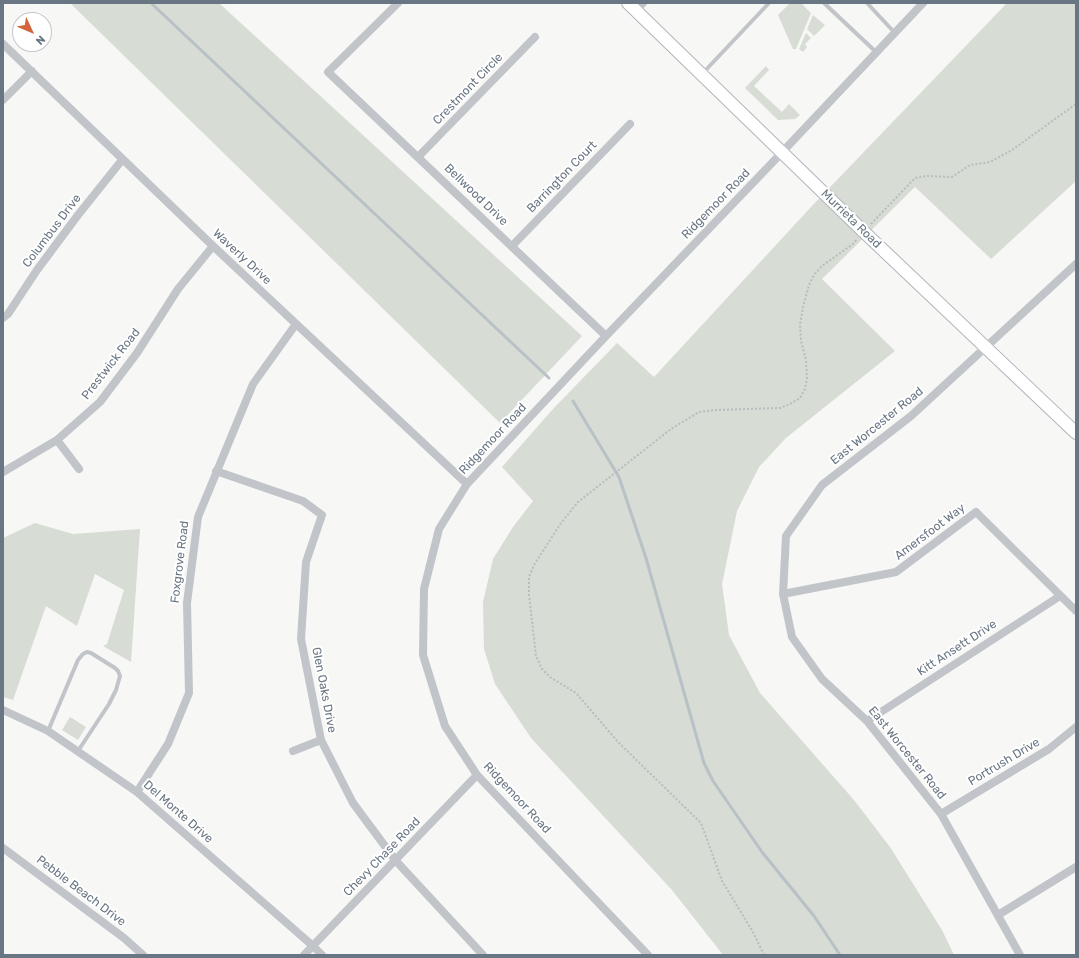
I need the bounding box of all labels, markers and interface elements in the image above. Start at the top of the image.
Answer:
north arrow [12,12,52,52]
text: N [33,33,48,47]
street label: Crestmont Circle [430,50,506,128]
street label: Barrington Court [524,138,600,216]
street label: Bellwood Drive [441,161,511,229]
street label: Ridgemoor Road [679,166,753,242]
street label: Murrieta Road [818,187,884,251]
street label: Columbus Drive [20,192,84,270]
street label: Waverly Drive [210,226,274,288]
street label: Prestwick Road [79,326,143,402]
street label: East Worcester Road [828,384,926,468]
street label: Ridgemoor Road [456,400,530,478]
street label: Amersfoot Way [892,501,968,563]
street label: Foxgrove Road [168,520,192,604]
street label: Kitt Ansett Drive [915,617,999,679]
street label: Glen Oaks Drive [309,646,339,734]
street label: East Worcester Road [865,704,949,802]
street label: Portrush Drive [966,735,1042,789]
street label: Ridgemoor Road [480,759,554,837]
street label: Del Monte Drive [140,778,216,846]
street label: Chevy Chase Road [341,815,423,899]
street label: Pebble Beach Drive [33,853,129,929]

